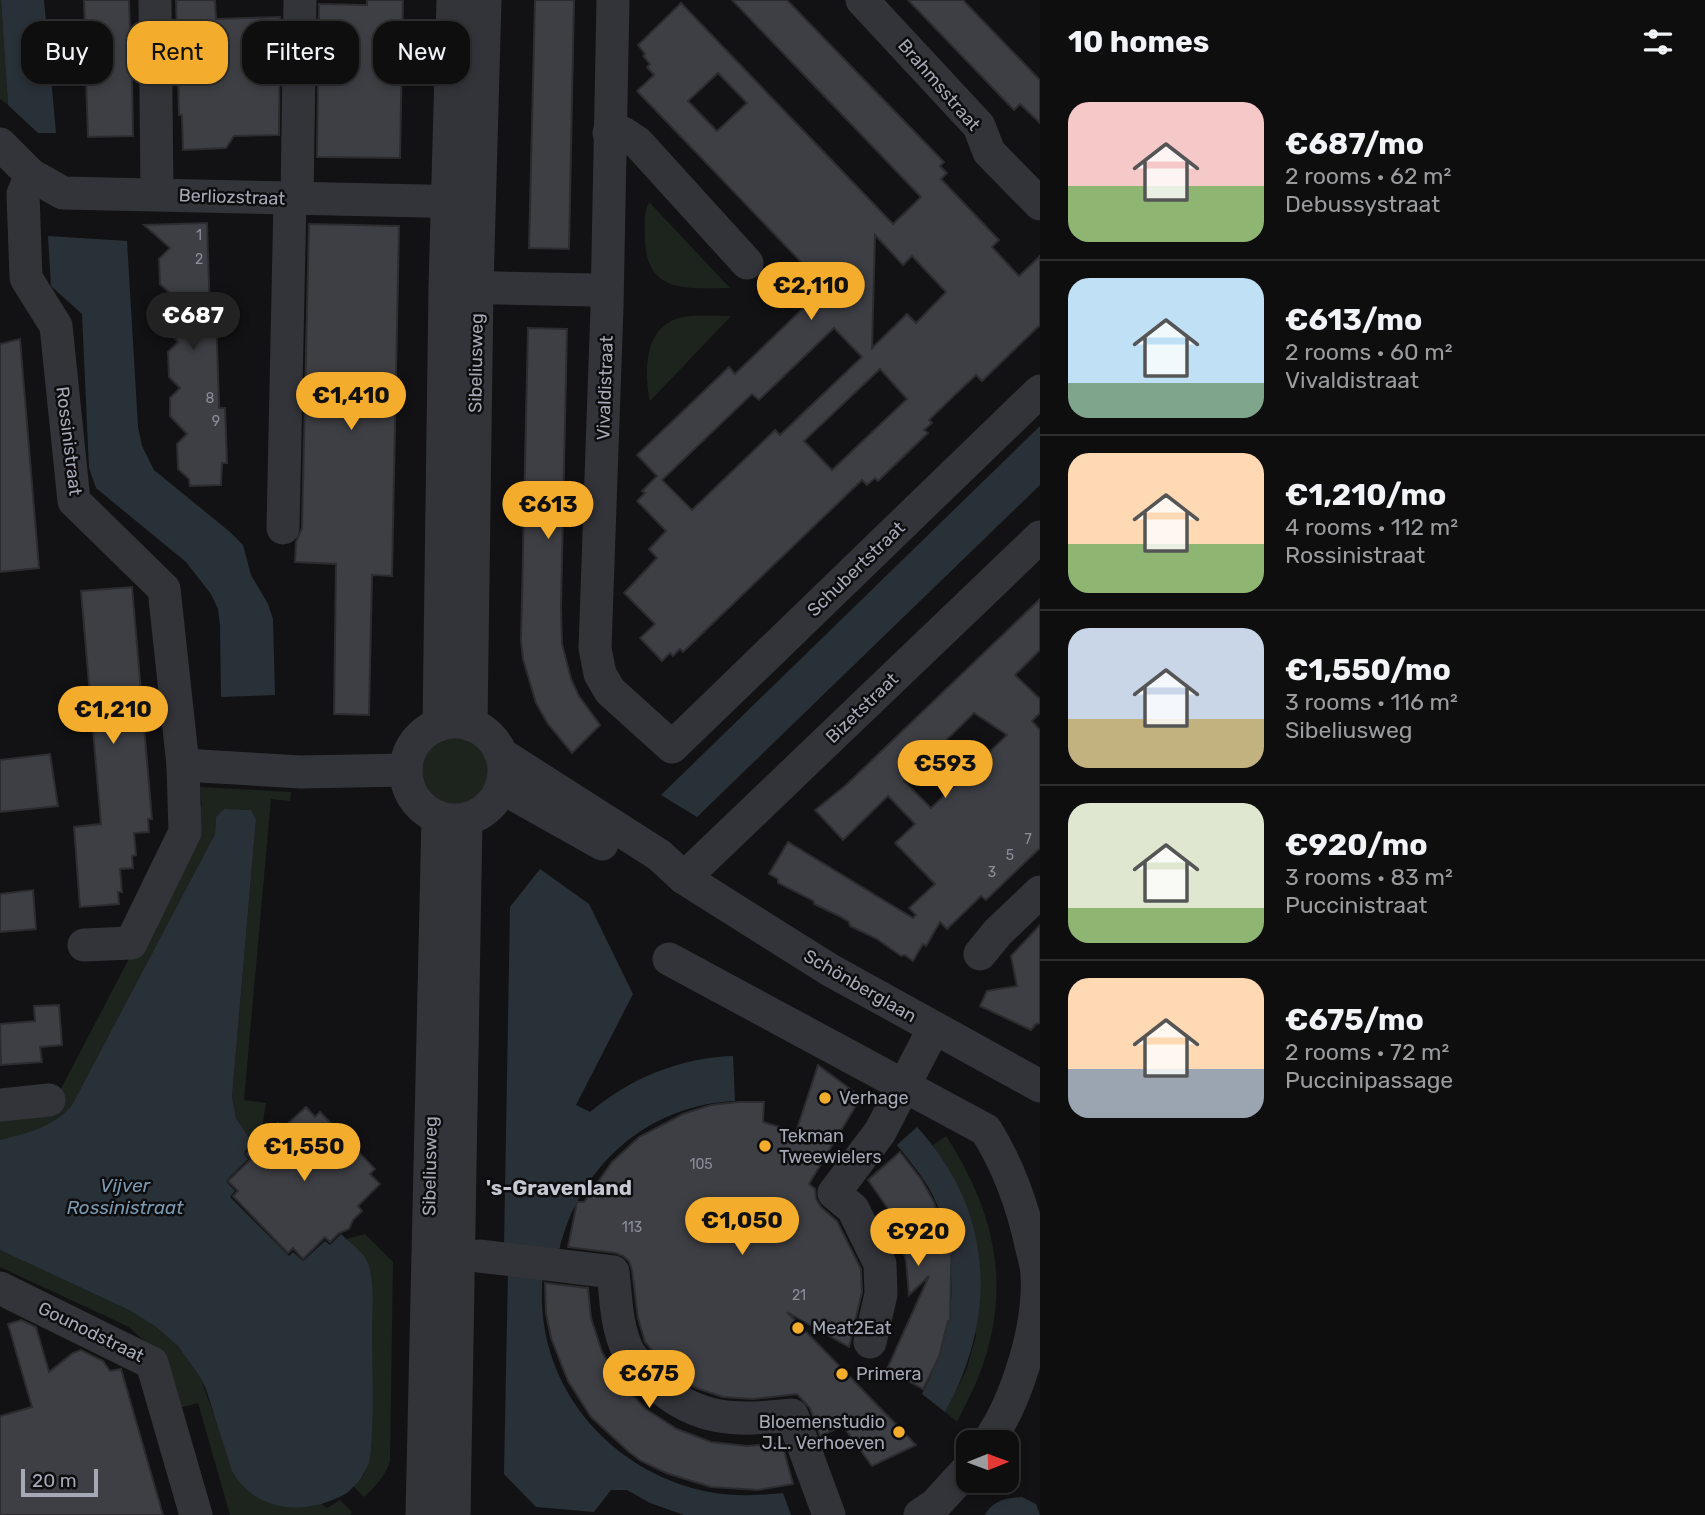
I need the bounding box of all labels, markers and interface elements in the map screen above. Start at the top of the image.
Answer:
chip: Buy [21,21,113,84]
chip: Rent [127,21,228,84]
chip: Filters [242,21,359,84]
chip: New [373,21,470,84]
icon: filters [1639,23,1677,61]
text: 10 homes [1068,24,1209,60]
street label: Brahmsstraat [893,35,985,135]
text: €687/mo [1285,126,1424,162]
icon: home [1124,130,1208,214]
text: 2 rooms · 62 m² [1285,162,1451,190]
street label: Berliozstraat [178,184,286,210]
text: Debussystraat [1285,190,1440,218]
house number: 1 [196,227,202,244]
house number: 2 [195,251,203,268]
pin: €2,110 [754,262,868,322]
text: €2,110 [773,271,849,299]
pin: €687 [152,292,234,352]
text: €687 [162,301,224,329]
text: €613/mo [1285,302,1422,338]
icon: home [1124,306,1208,390]
street label: Sibeliusweg [464,313,488,413]
street label: Vivaldistraat [592,335,618,441]
text: 2 rooms · 60 m² [1285,338,1453,366]
text: Vivaldistraat [1285,366,1419,394]
pin: €1,410 [294,372,408,432]
text: €1,410 [312,381,390,409]
street label: Rossinistraat [51,385,87,497]
house number: 8 [206,390,215,407]
house number: 9 [212,413,220,430]
text: €1,210/mo [1285,477,1446,513]
icon: home [1124,481,1208,565]
pin: €613 [507,482,589,541]
text: €613 [518,490,578,518]
text: 4 rooms · 112 m² [1285,513,1458,541]
street label: Schubertstraat [803,517,909,621]
text: Rossinistraat [1285,541,1425,569]
text: €1,550/mo [1285,652,1451,688]
icon: home [1124,656,1208,740]
street label: Bizetstraat [821,668,903,748]
pin: €1,210 [56,686,170,746]
text: 3 rooms · 116 m² [1285,688,1458,716]
text: €1,210 [74,695,152,723]
text: Sibeliusweg [1285,716,1413,744]
pin: €593 [904,740,986,800]
text: €593 [914,749,976,777]
text: €920/mo [1285,827,1427,863]
house number: 7 [1024,831,1032,848]
icon: home [1124,831,1208,915]
house number: 5 [1006,847,1014,864]
text: 3 rooms · 83 m² [1285,863,1453,891]
house number: 3 [988,864,996,881]
text: Puccinistraat [1285,891,1428,919]
street label: Schönberglaan [800,945,920,1027]
text: €675/mo [1285,1002,1424,1038]
icon: home [1124,1006,1208,1090]
text: 2 rooms · 72 m² [1285,1038,1449,1066]
text: Puccinipassage [1285,1066,1453,1094]
place label: Verhage [839,1087,909,1109]
marker: Verhage [817,1090,833,1106]
street label: Sibeliusweg [418,1116,442,1216]
pin: €1,550 [247,1124,361,1183]
place label: Tekman Tweewielers [779,1125,882,1168]
text: €1,550 [263,1132,345,1160]
marker: Tekman Tweewielers [757,1138,773,1154]
house number: 105 [689,1156,713,1173]
water label: Vijver Rossinistraat [66,1174,184,1219]
district label: 's-Gravenland [486,1175,632,1200]
pin: €1,050 [685,1198,799,1257]
text: €1,050 [701,1206,783,1234]
pin: €920 [877,1208,959,1268]
text: €920 [886,1217,950,1245]
house number: 113 [622,1219,642,1236]
house number: 21 [792,1287,806,1304]
street label: Gounodstraat [34,1297,148,1367]
place label: Meat2Eat [812,1317,892,1339]
marker: Meat2Eat [790,1320,806,1336]
pin: €675 [608,1350,690,1410]
text: €675 [619,1359,679,1387]
place label: Primera [856,1363,921,1385]
marker: Primera [834,1366,850,1382]
place label: Bloemenstudio J.L. Verhoeven [759,1411,885,1454]
marker: Bloemenstudio J.L. Verhoeven [891,1424,907,1440]
north arrow [956,1430,1018,1493]
map controls [956,1430,1019,1493]
scale bar [21,1466,98,1498]
text: 20 m [32,1469,77,1492]

